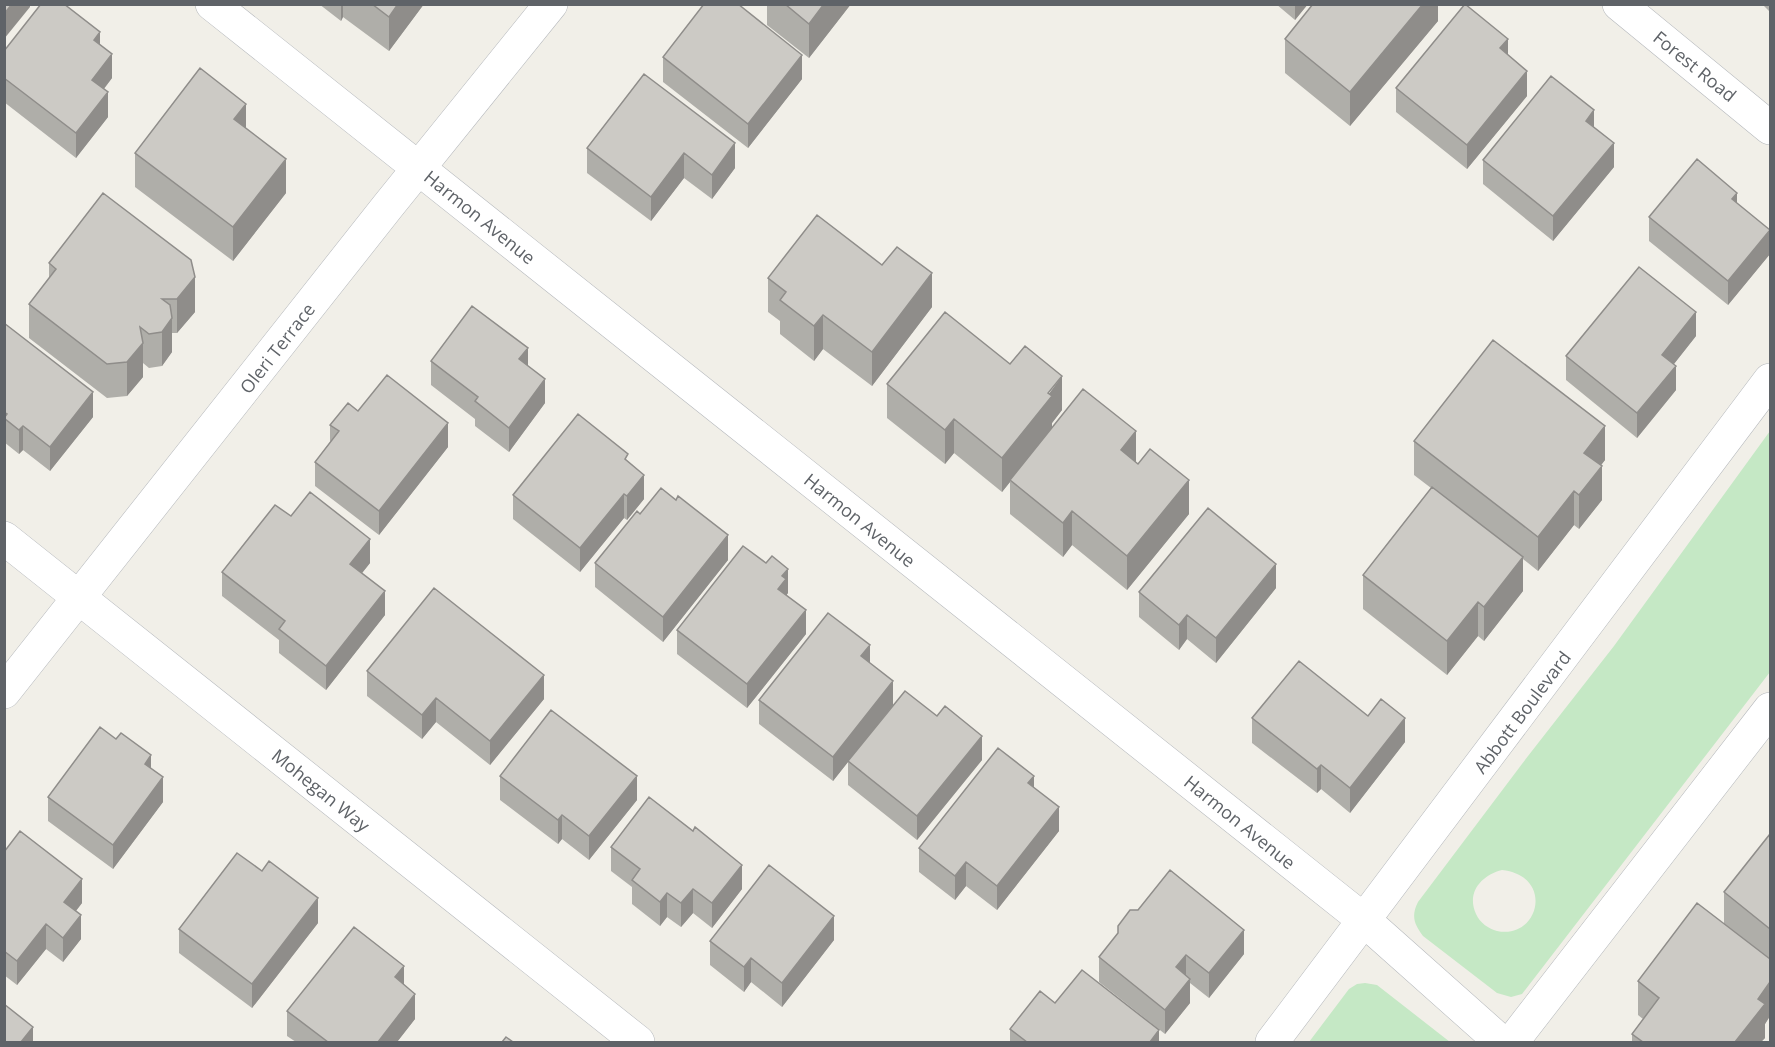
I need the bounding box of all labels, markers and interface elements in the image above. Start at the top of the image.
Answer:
street label: Forest Road [1649,25,1741,107]
street label: Harmon Avenue [419,165,541,269]
street label: Oleri Terrace [234,298,320,398]
street label: Harmon Avenue [799,468,921,572]
street label: Abbott Boulevard [1468,646,1576,778]
street label: Mohegan Way [267,743,376,837]
street label: Harmon Avenue [1179,770,1301,874]

